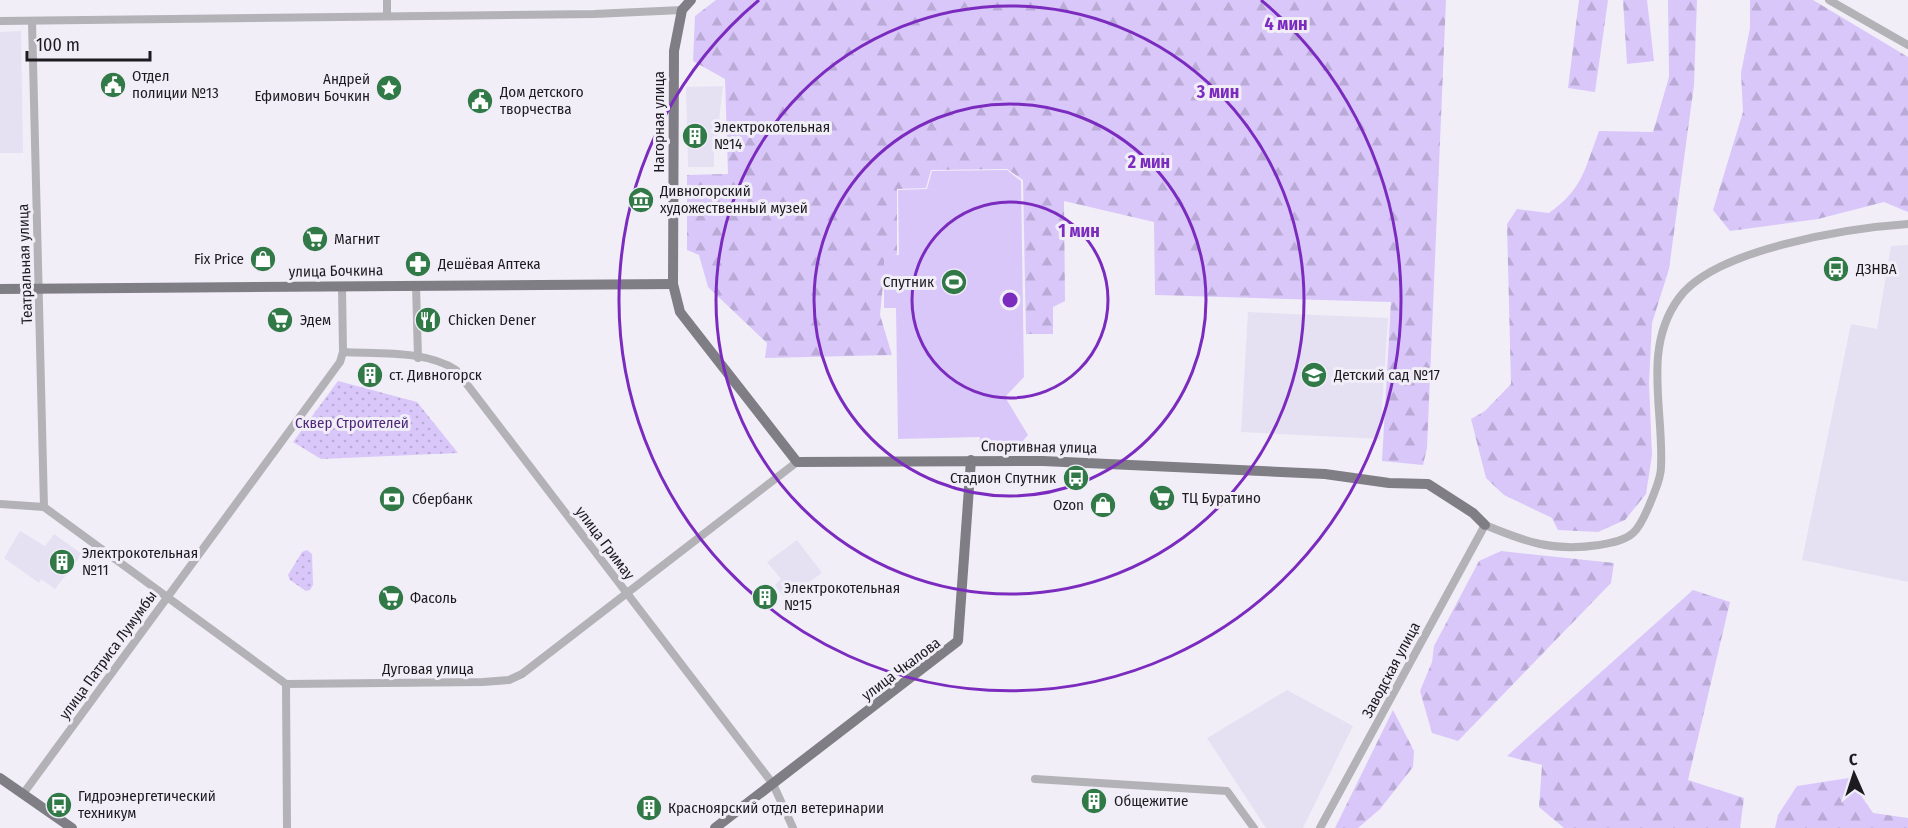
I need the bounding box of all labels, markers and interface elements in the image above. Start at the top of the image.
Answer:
text: 4 мин [1264,13,1308,35]
scale bar [27,24,150,62]
text: 100 m [36,34,80,56]
place label: Отдел полиции №13 [132,67,219,102]
public building icon: Отдел полиции №13 [98,70,128,100]
place label: Андрей Ефимович Бочкин [254,70,370,105]
street label: Нагорная улица [650,71,668,173]
place icon: Андрей Ефимович Бочкин [374,73,404,103]
text: 3 мин [1196,81,1239,103]
place label: Дом детского творчества [499,83,584,118]
public building icon: Дом детского творчества [465,86,495,116]
place label: Электрокотельная №14 [714,118,830,153]
building icon: Электрокотельная №14 [680,121,710,151]
text: 2 мин [1127,151,1170,173]
place label: Дивногорский художественный музей [659,182,808,217]
museum icon: Дивногорский художественный музей [626,185,656,215]
street label: Театральная улица [14,204,36,324]
text: 1 мин [1058,220,1100,242]
supermarket icon: Магнит [300,224,330,254]
place label: Магнит [334,230,381,248]
shop icon: Fix Price [248,244,278,274]
pharmacy icon: Дешёвая Аптека [403,249,433,279]
place label: Fix Price [194,250,244,268]
bus stop icon: ДЗНВА [1821,254,1851,284]
place label: Дешёвая Аптека [437,255,541,273]
place label: ДЗНВА [1855,260,1897,278]
street label: улица Бочкина [288,261,384,281]
sports icon: Спутник [939,267,969,297]
place label: Спутник [883,273,934,291]
centre of rings [1000,290,1020,310]
supermarket icon: Эдем [265,305,295,335]
restaurant icon: Chicken Dener [413,305,443,335]
place label: Эдем [300,311,331,329]
place label: Chicken Dener [448,311,537,329]
building icon: ст. Дивногорск [355,360,385,390]
school or university icon: Детский сад №17 [1299,360,1329,390]
place label: ст. Дивногорск [389,366,482,384]
place label: Детский сад №17 [1333,366,1440,384]
park label: Сквер Строителей [295,414,409,432]
street label: Спортивная улица [981,437,1097,457]
bus stop icon: Стадион Спутник [1061,463,1091,493]
place label: Стадион Спутник [950,469,1056,487]
supermarket icon: ТЦ Буратино [1147,483,1177,513]
bank icon: Сбербанк [377,484,407,514]
place label: ТЦ Буратино [1182,489,1261,507]
place label: Сбербанк [412,490,473,508]
shop icon: Ozon [1088,490,1118,520]
place label: Ozon [1053,496,1084,514]
street label: улица Гримау [572,503,639,583]
place label: Электрокотельная №11 [82,544,198,579]
building icon: Электрокотельная №11 [47,547,77,577]
place label: Электрокотельная №15 [784,579,900,614]
building icon: Электрокотельная №15 [750,582,780,612]
supermarket icon: Фасоль [376,583,406,613]
street label: улица Патриса Лумумбы [55,587,161,723]
place label: Фасоль [410,589,457,607]
street label: Заводская улица [1358,619,1424,721]
street label: улица Чкалова [858,634,944,704]
street label: Дуговая улица [381,660,474,678]
north arrow [1824,744,1884,804]
text: С [1849,750,1859,769]
building icon: Общежитие [1079,786,1109,816]
place label: Гидроэнергетический техникум [78,787,216,822]
bus stop icon: Гидроэнергетический техникум [44,790,74,820]
place label: Общежитие [1114,792,1188,810]
building icon: Красноярский отдел ветеринарии [634,793,664,823]
place label: Красноярский отдел ветеринарии [668,799,884,817]

